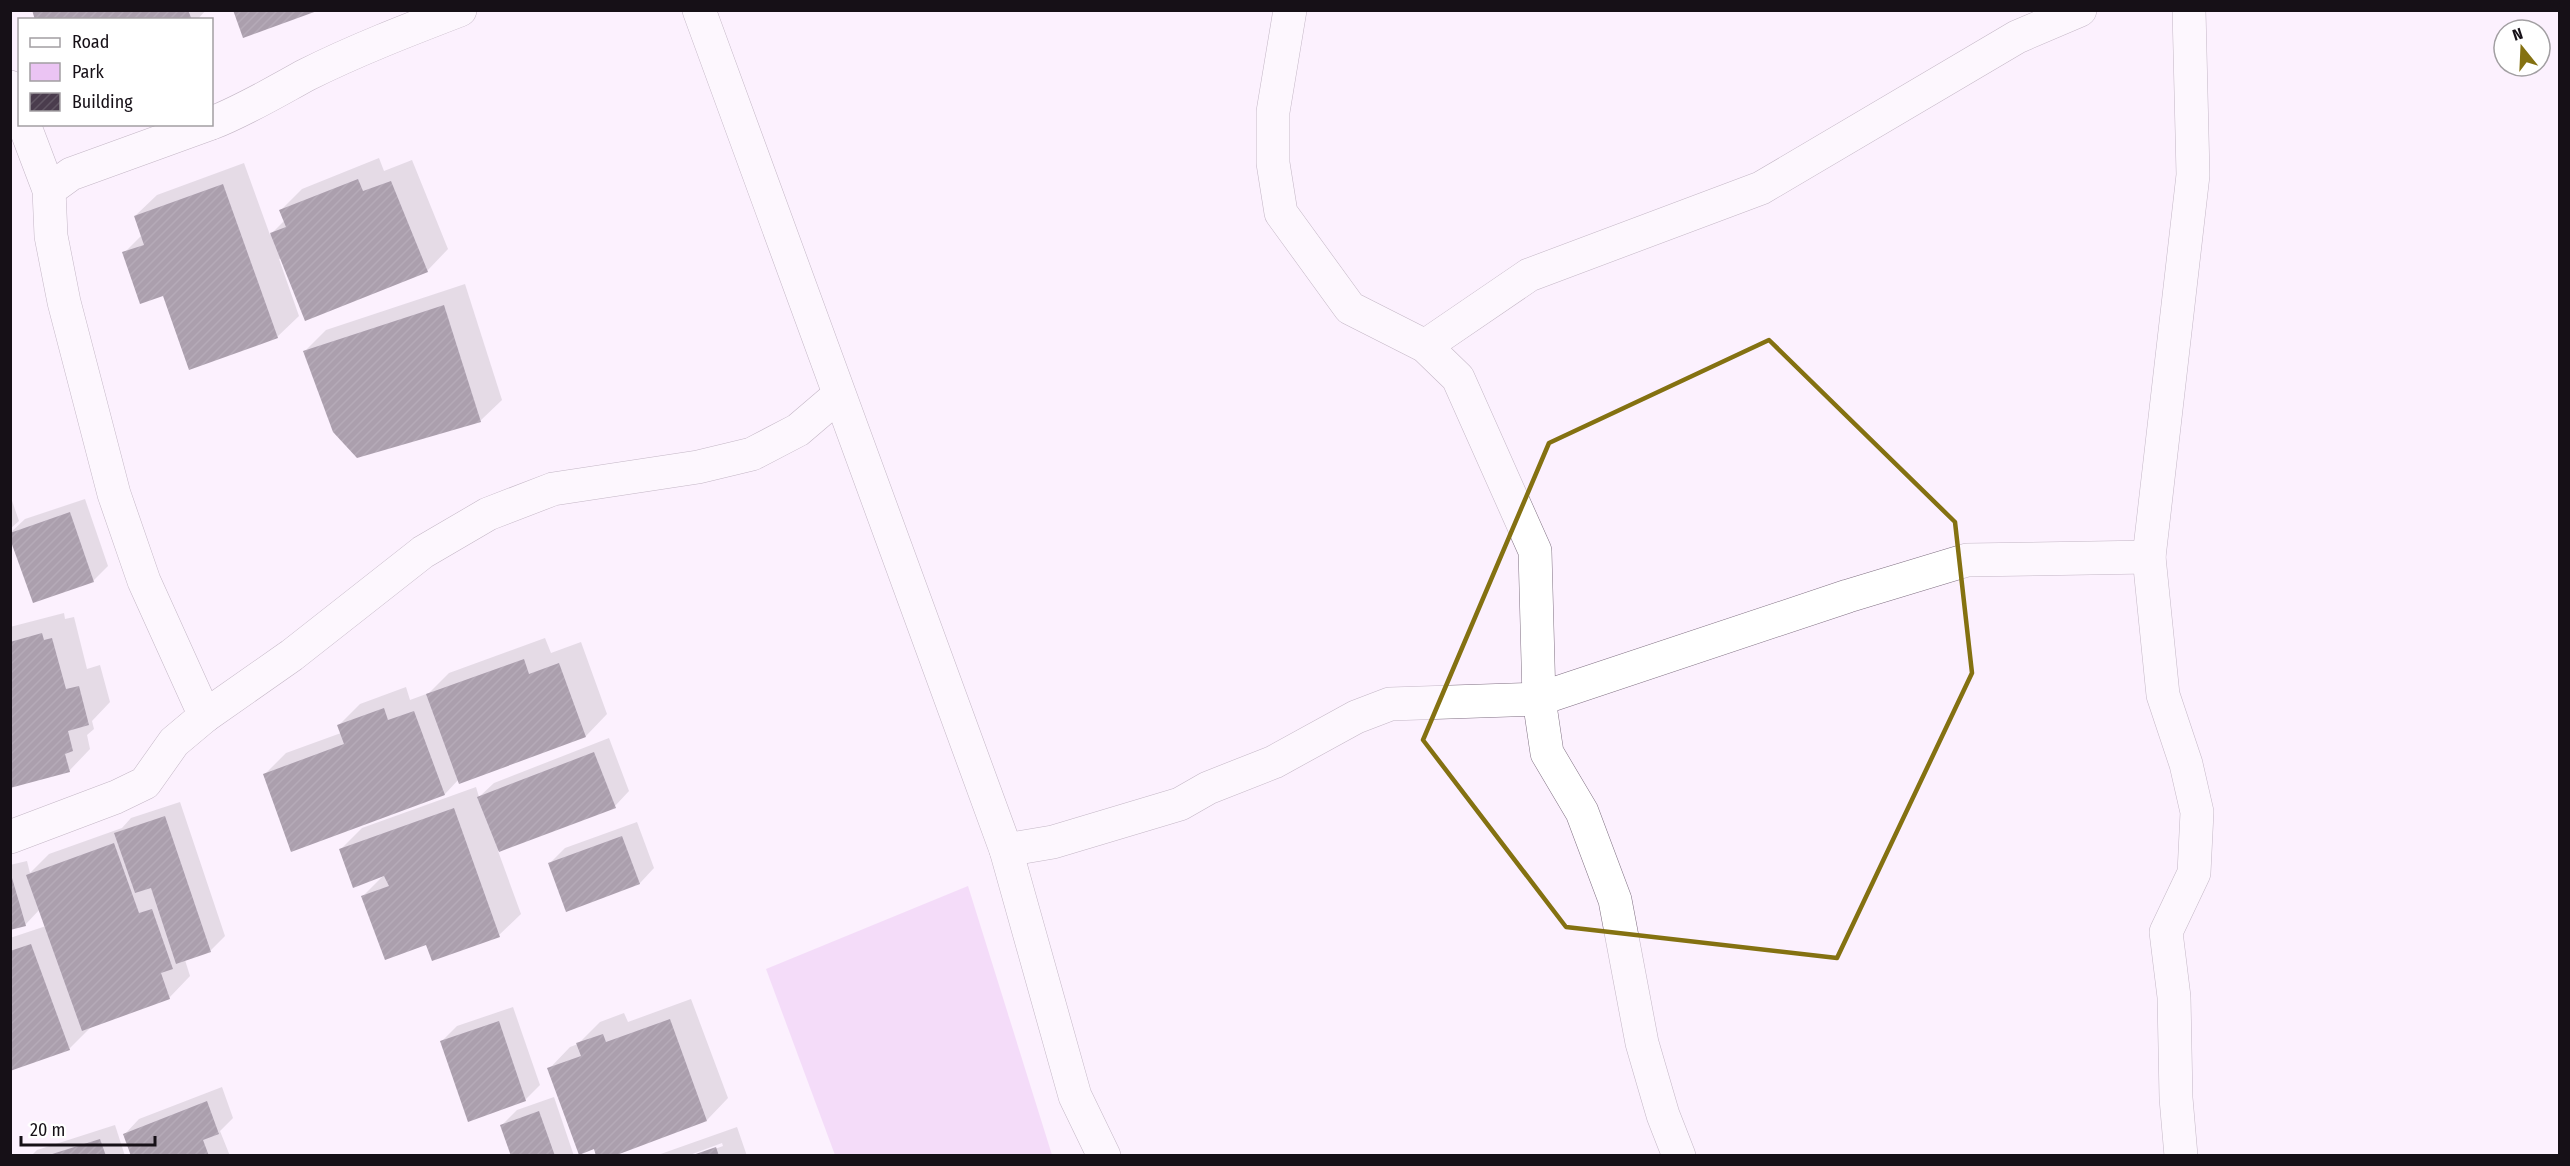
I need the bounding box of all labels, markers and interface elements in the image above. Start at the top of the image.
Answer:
legend [18,18,213,126]
north arrow [2492,18,2552,78]
text: N [2510,24,2525,45]
text: Road [72,31,109,53]
text: Park [72,61,105,83]
text: Building [72,91,133,113]
scale bar [21,1109,154,1147]
text: 20 m [30,1119,65,1141]

